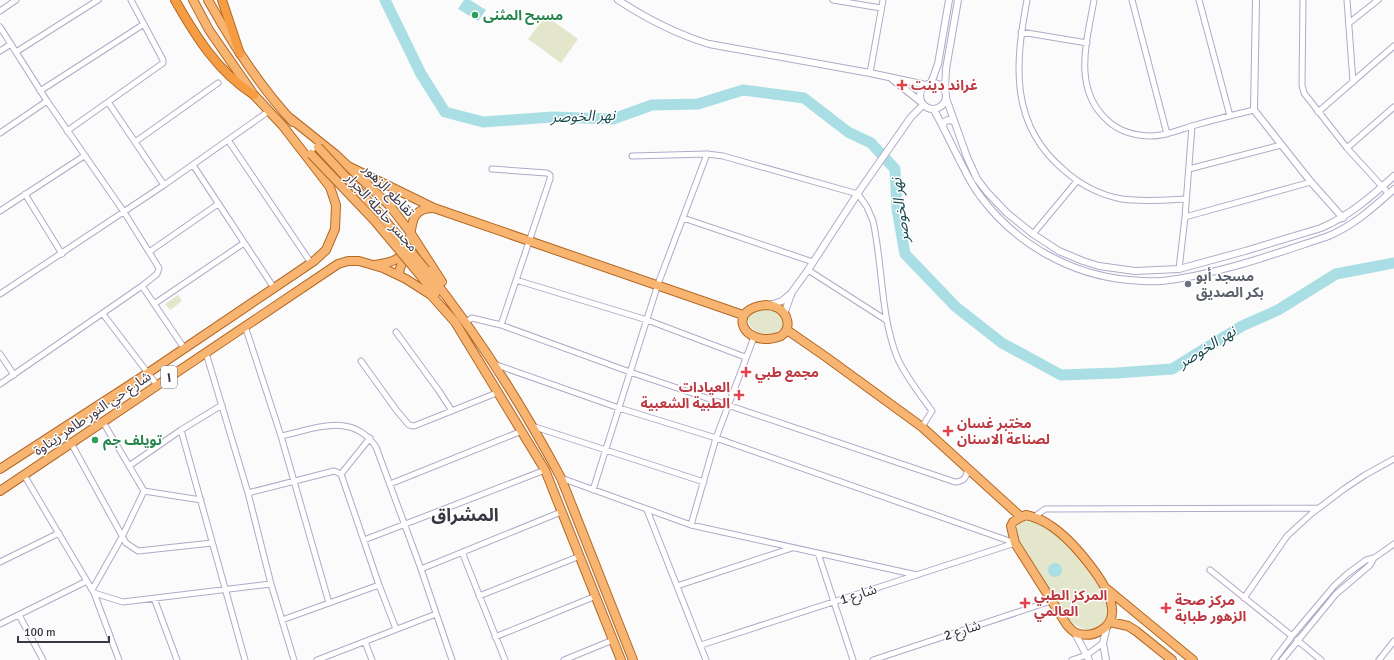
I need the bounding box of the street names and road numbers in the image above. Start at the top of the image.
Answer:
street label: تقاطع الزهور [357,160,418,222]
street label: مجسر حاملة الجرار [341,169,421,255]
road number: ١ [161,366,177,388]
street label: شارع حي النور طاهر زيناوة [30,368,156,461]
street label: شارع 1 [837,581,879,610]
street label: شارع 2 [941,617,983,646]

